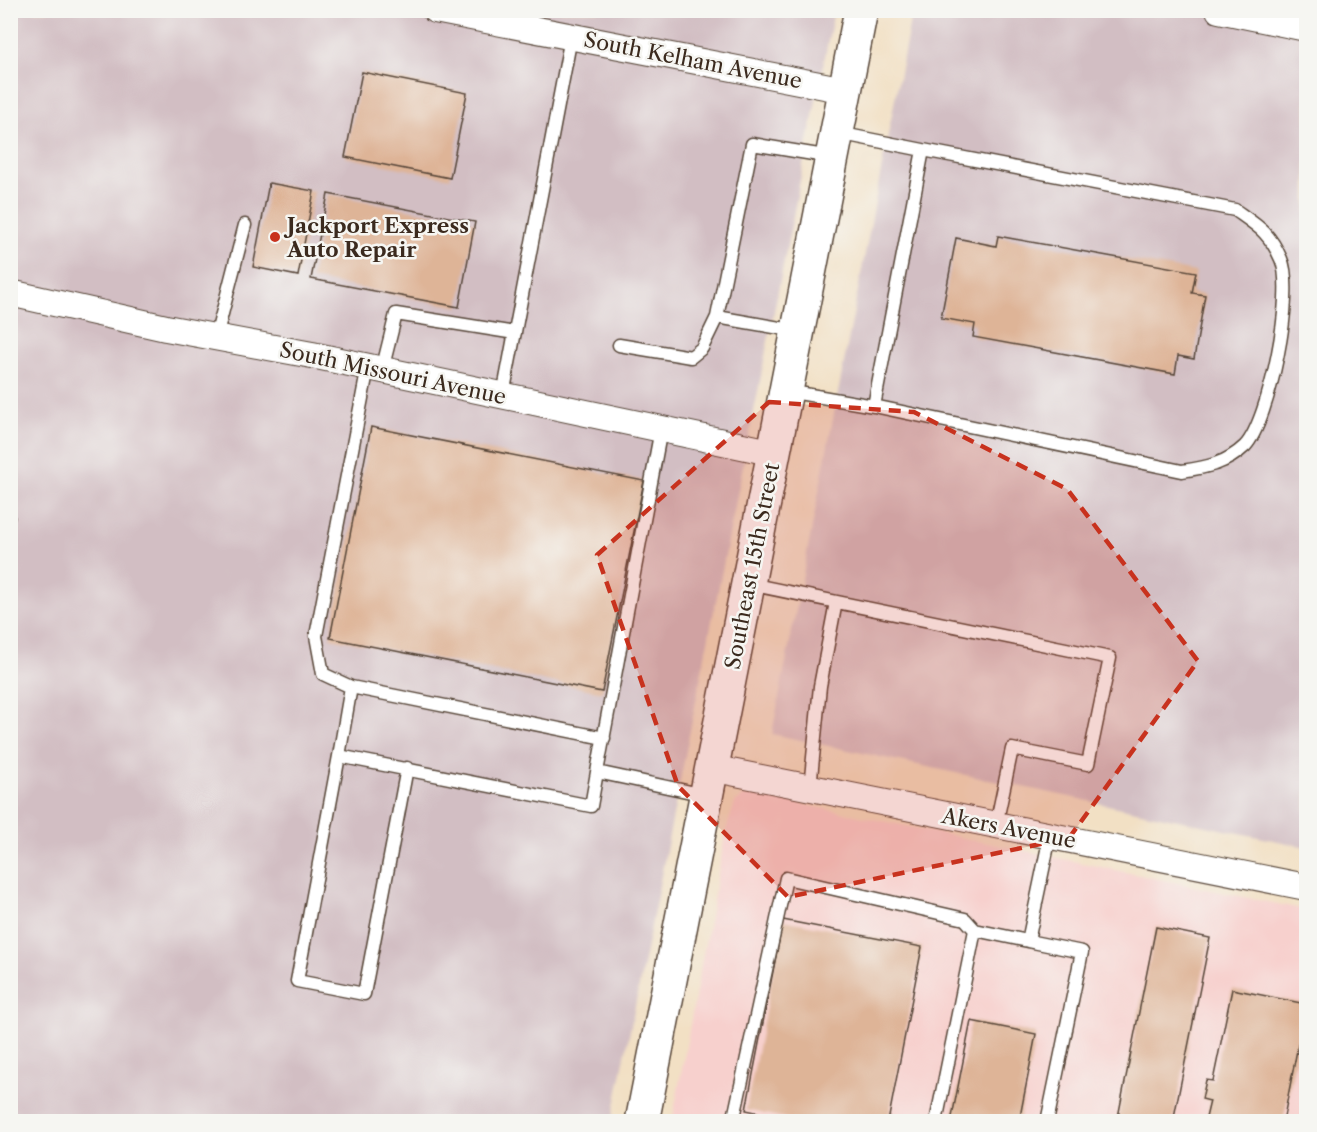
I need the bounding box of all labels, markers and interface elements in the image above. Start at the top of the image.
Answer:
street label: South Kelham Avenue [582,27,804,93]
place label: Jackport Express Auto Repair [283,213,469,262]
marker: Jackport Express Auto Repair [268,230,282,244]
street label: South Missouri Avenue [277,337,509,409]
street label: Southeast 15th Street [720,460,784,671]
street label: Akers Avenue [939,803,1078,853]

